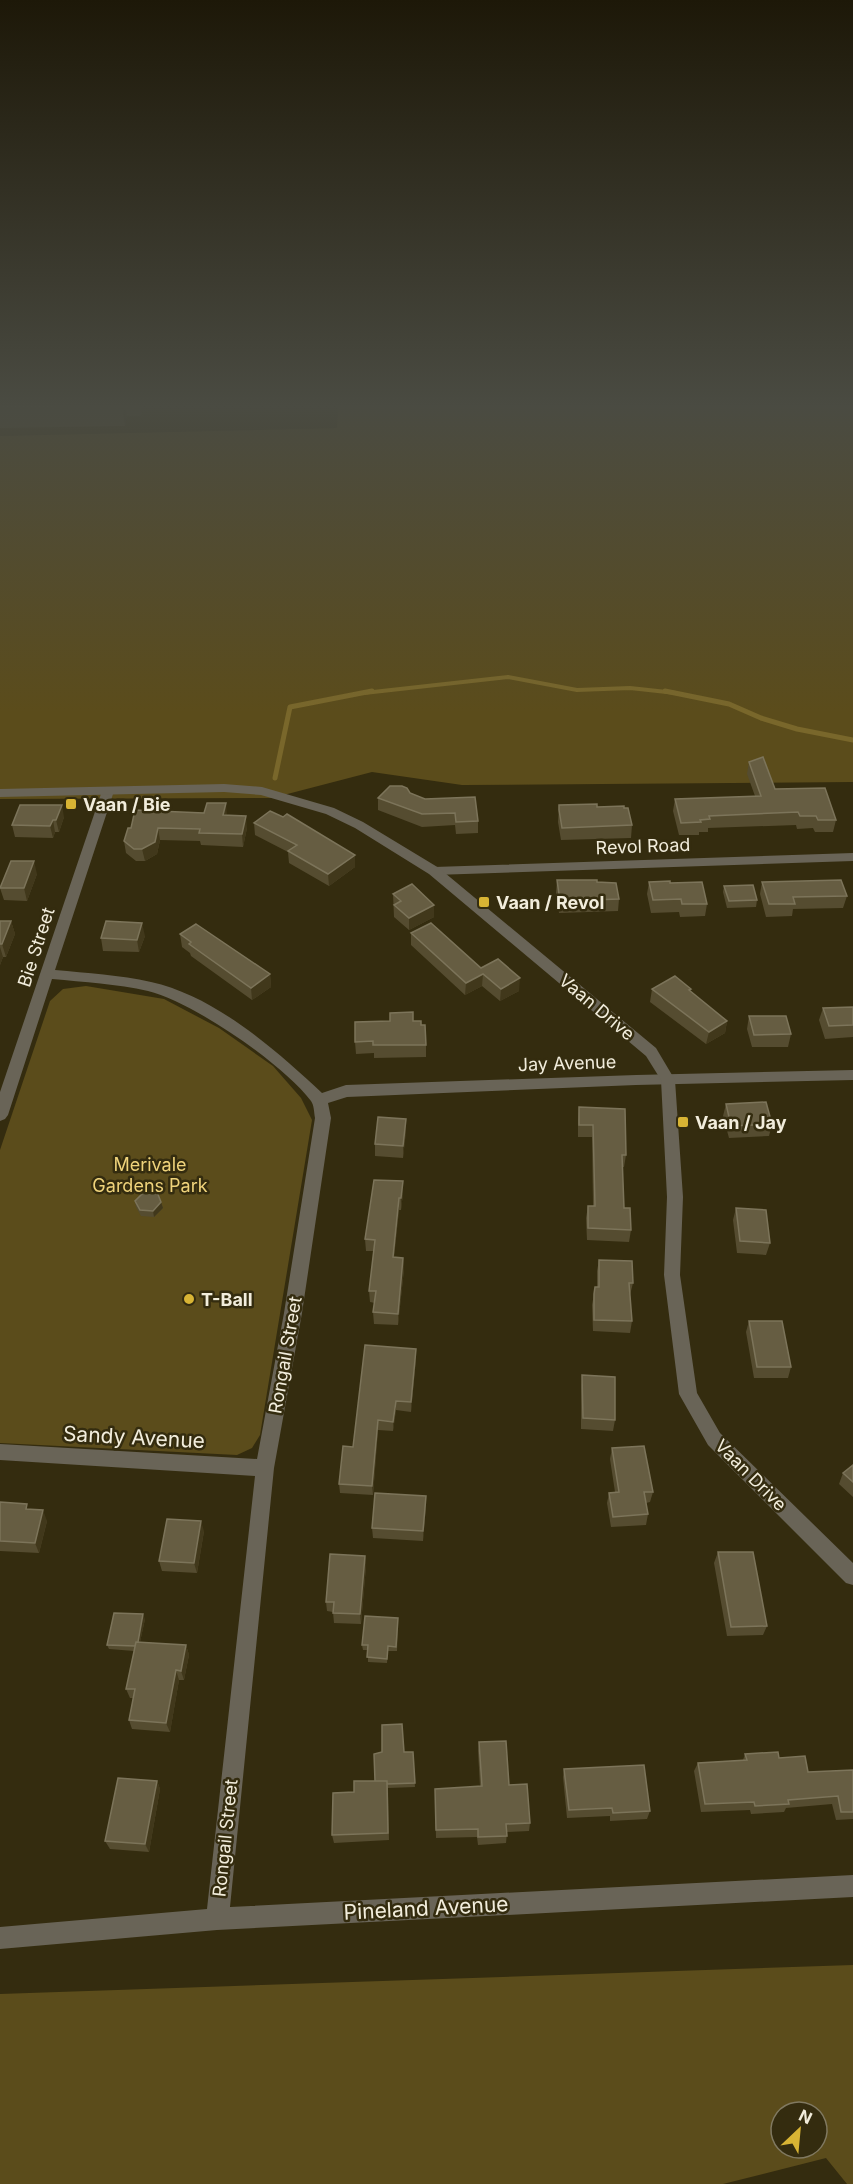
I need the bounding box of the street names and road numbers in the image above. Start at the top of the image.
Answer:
street label: Revol Road [595,834,691,858]
street label: Bie Street [13,904,59,989]
street label: Vaan Drive [555,969,639,1045]
street label: Jay Avenue [517,1051,617,1075]
street label: Rongail Street [264,1295,306,1415]
street label: Sandy Avenue [62,1421,206,1453]
street label: Vaan Drive [711,1435,791,1515]
street label: Rongail Street [208,1778,242,1898]
street label: Pineland Avenue [343,1891,509,1925]

